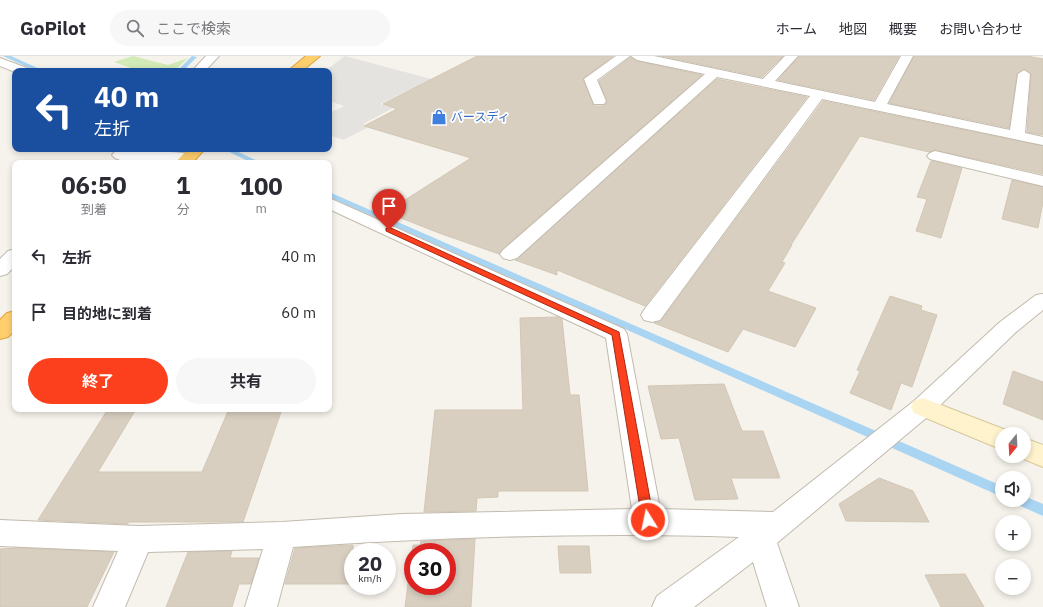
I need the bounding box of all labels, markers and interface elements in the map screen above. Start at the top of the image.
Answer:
search box [110,10,390,46]
text: GoPilot [20,16,86,40]
icon: search [124,17,146,39]
text: ここで検索 [156,19,231,38]
text: ホーム [775,20,817,38]
text: 地図 [839,20,867,38]
text: 概要 [889,20,917,38]
text: お問い合わせ [939,20,1023,38]
text: 40 m [94,78,159,115]
icon: left [28,84,80,136]
shop icon: バースディ [430,108,448,126]
place label: バースディ [451,109,510,124]
text: 左折 [94,117,130,140]
text: 06:50 [61,169,127,201]
text: 1 [176,169,190,201]
text: 100 [240,170,283,202]
pin [372,189,406,230]
icon: arrive [378,195,400,217]
text: m [255,200,267,217]
text: 到着 [81,201,107,218]
text: 分 [177,201,190,218]
icon: left [28,245,50,267]
text: 40 m [281,247,316,266]
text: 左折 [62,248,92,267]
icon: arrive [28,301,50,323]
text: 60 m [281,303,316,322]
text: 目的地に到着 [62,304,152,323]
button: 終了 [28,358,168,404]
button: 共有 [176,358,316,404]
north arrow [995,427,1031,463]
map controls [995,427,1031,595]
button: sound [995,471,1031,507]
position arrow [627,499,669,541]
button: + [995,515,1031,551]
speed limit sign: 30 [404,543,456,595]
text: 20 [358,550,382,577]
button: − [995,559,1031,595]
text: km/h [358,572,382,585]

